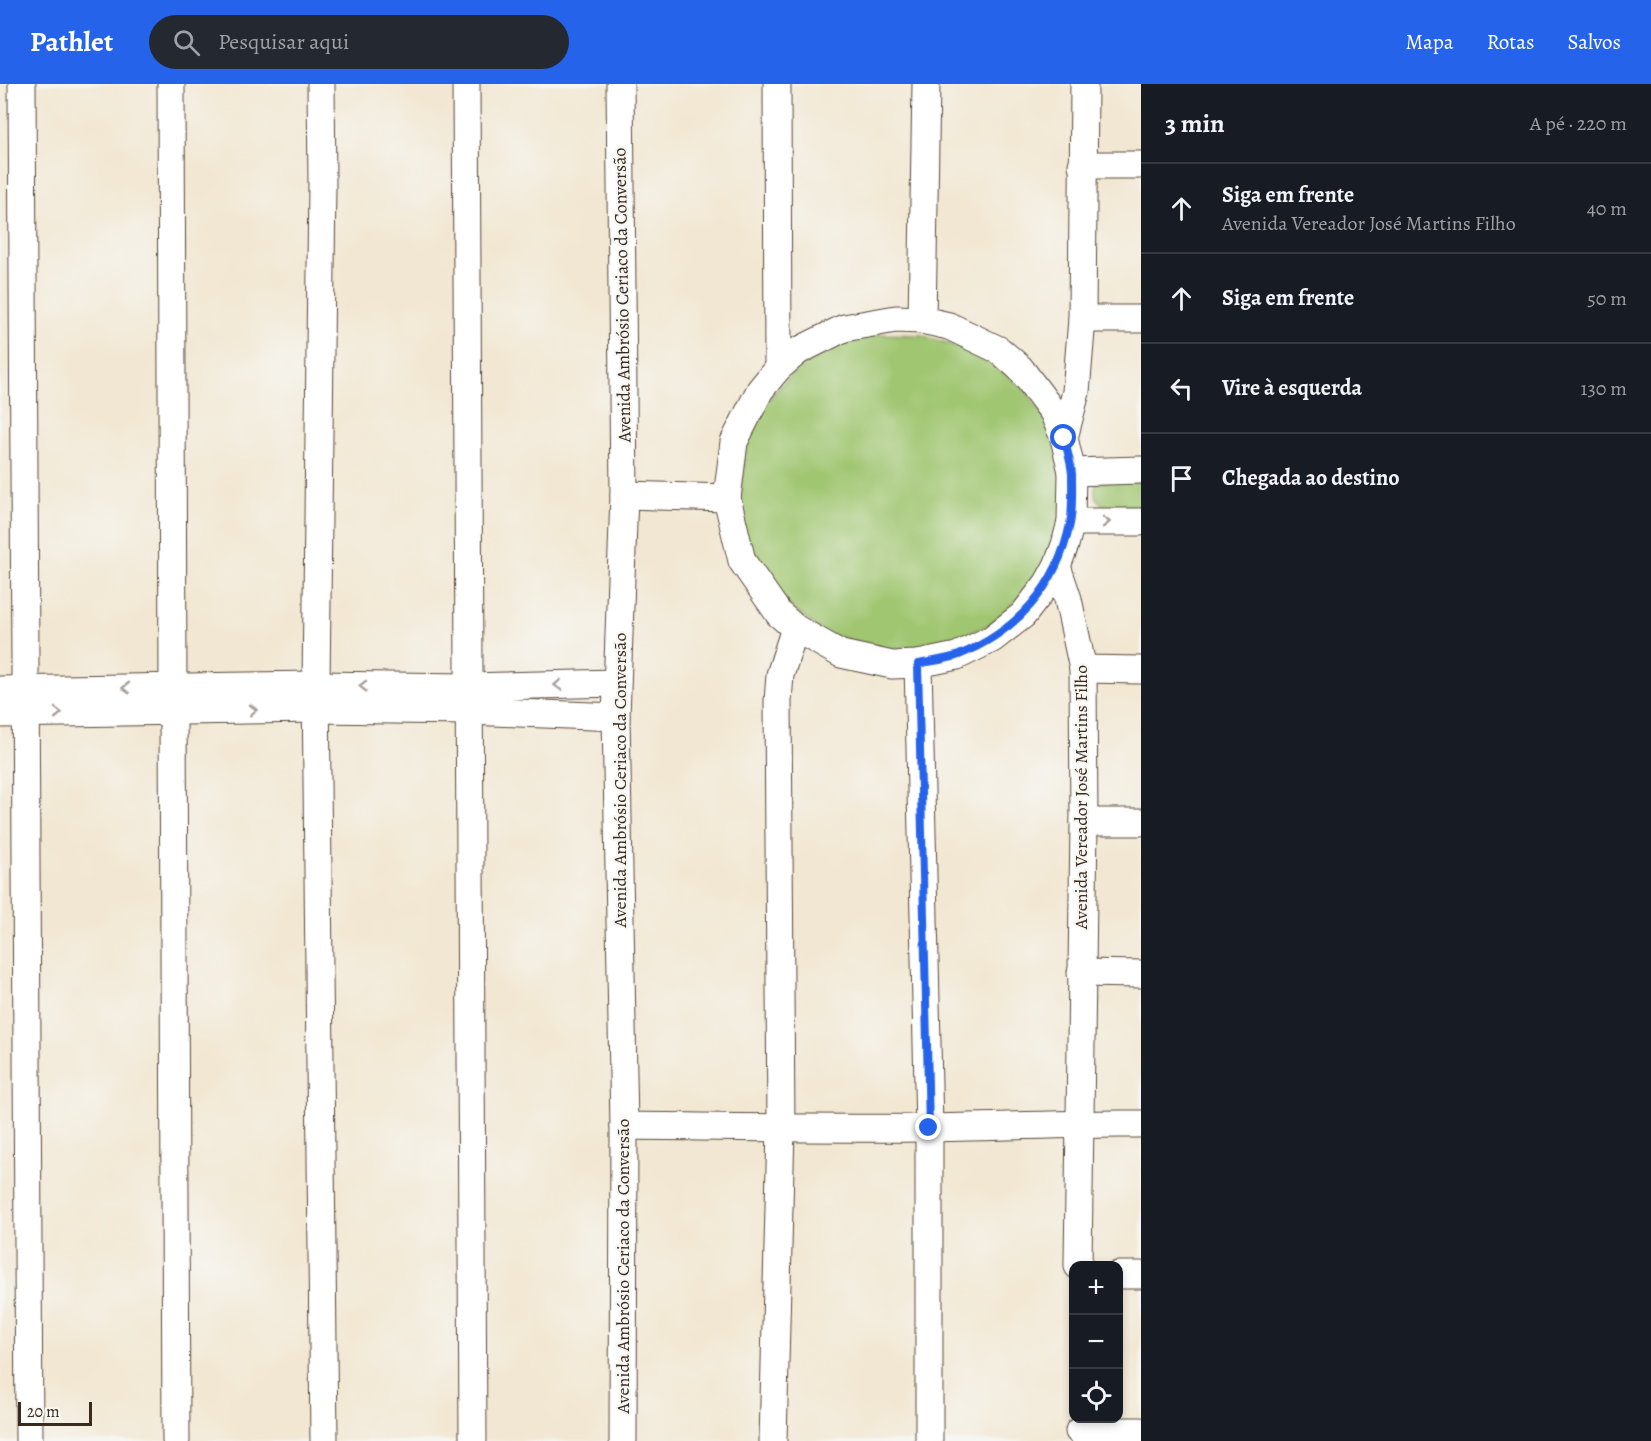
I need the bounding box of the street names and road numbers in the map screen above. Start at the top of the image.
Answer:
street label: Avenida Ambrósio Ceriaco da Conversão [607,147,637,444]
street label: Avenida Ambrósio Ceriaco da Conversão [608,633,632,928]
street label: Avenida Vereador José Martins Filho [1069,665,1093,930]
street label: Avenida Ambrósio Ceriaco da Conversão [611,1119,635,1414]

